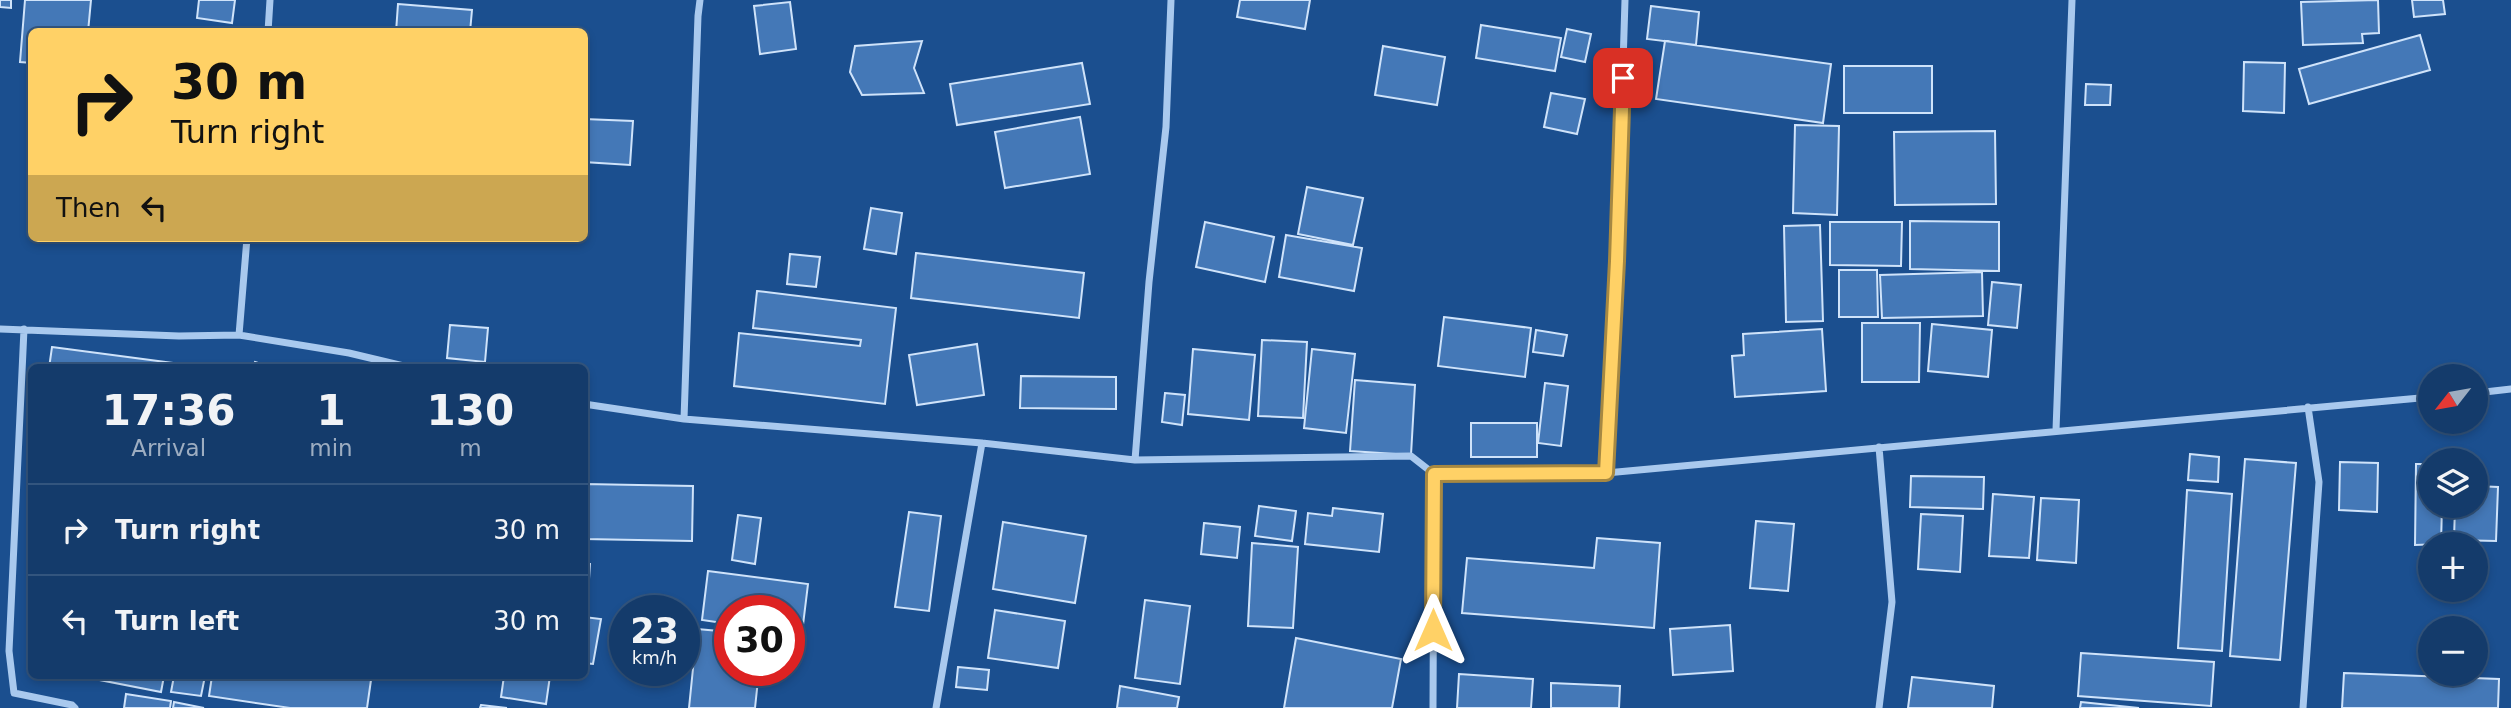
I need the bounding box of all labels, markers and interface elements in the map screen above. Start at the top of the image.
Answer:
pin [1593,48,1653,108]
text: 30 m [171,54,307,111]
icon: right [56,56,147,147]
icon: arrive [1604,59,1642,97]
text: Turn right [171,113,324,151]
icon: left [135,189,173,227]
text: Then [56,193,121,223]
north arrow [2418,364,2488,434]
map controls [2418,364,2488,686]
text: 17:36 [102,386,236,435]
text: 1 [316,386,346,435]
text: 130 [427,386,514,435]
text: Arrival [131,435,206,461]
text: min [309,435,353,461]
text: m [459,435,482,461]
button: layers [2418,448,2488,518]
icon: right [56,511,94,549]
text: Turn right [115,515,260,545]
text: 30 m [493,515,560,545]
button: + [2418,532,2488,602]
position arrow [1396,593,1470,667]
speed limit sign: 30 [714,595,805,686]
icon: left [56,602,94,640]
text: Turn left [115,606,239,636]
text: 30 m [493,606,560,636]
text: 23 [630,611,679,651]
button: − [2418,616,2488,686]
text: km/h [632,647,677,668]

